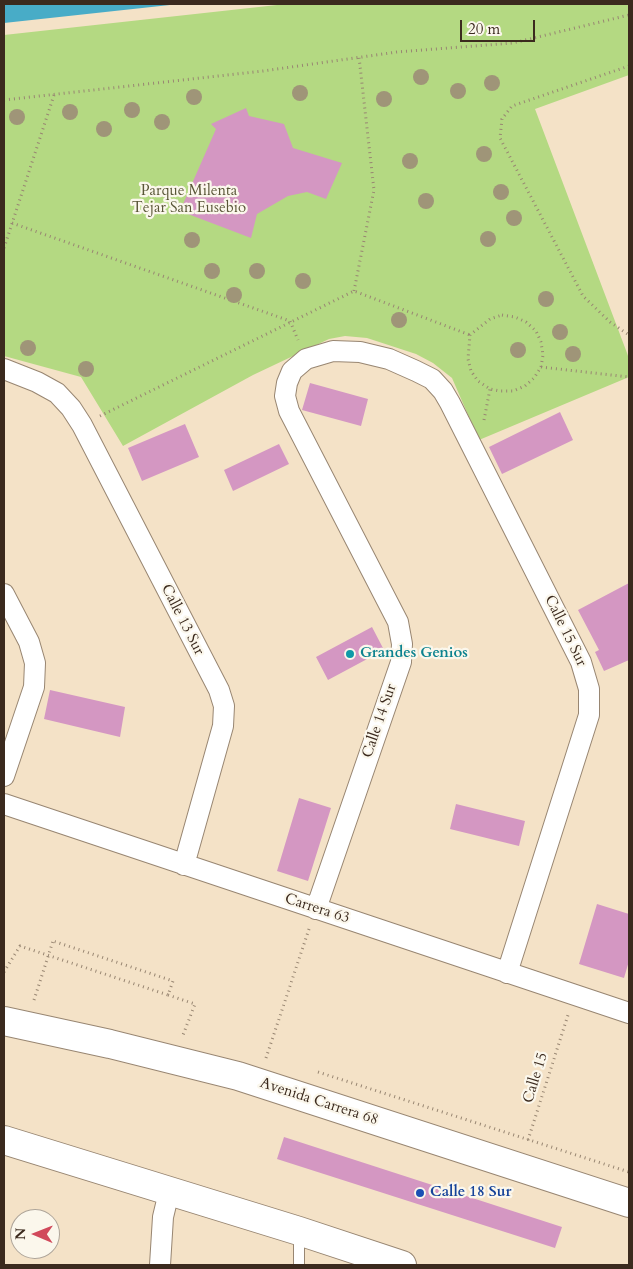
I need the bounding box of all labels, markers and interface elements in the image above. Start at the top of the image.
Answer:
scale bar [463,10,538,42]
text: 20 m [468,19,500,39]
park label: Parque Milenta Tejar San Eusebio [132,183,246,218]
street label: Calle 13 Sur [156,582,208,658]
street label: Calle 15 Sur [540,592,590,670]
place label: Grandes Genios [360,645,468,663]
marker: Grandes Genios [344,648,356,660]
street label: Calle 14 Sur [359,682,401,760]
street label: Carrera 63 [282,890,352,928]
street label: Calle 15 [520,1051,552,1105]
street label: Avenida Carrera 68 [258,1074,380,1130]
place label: Calle 18 Sur [430,1184,511,1202]
marker: Calle 18 Sur [414,1187,426,1199]
north arrow [10,1209,60,1259]
text: N [11,1228,30,1240]

